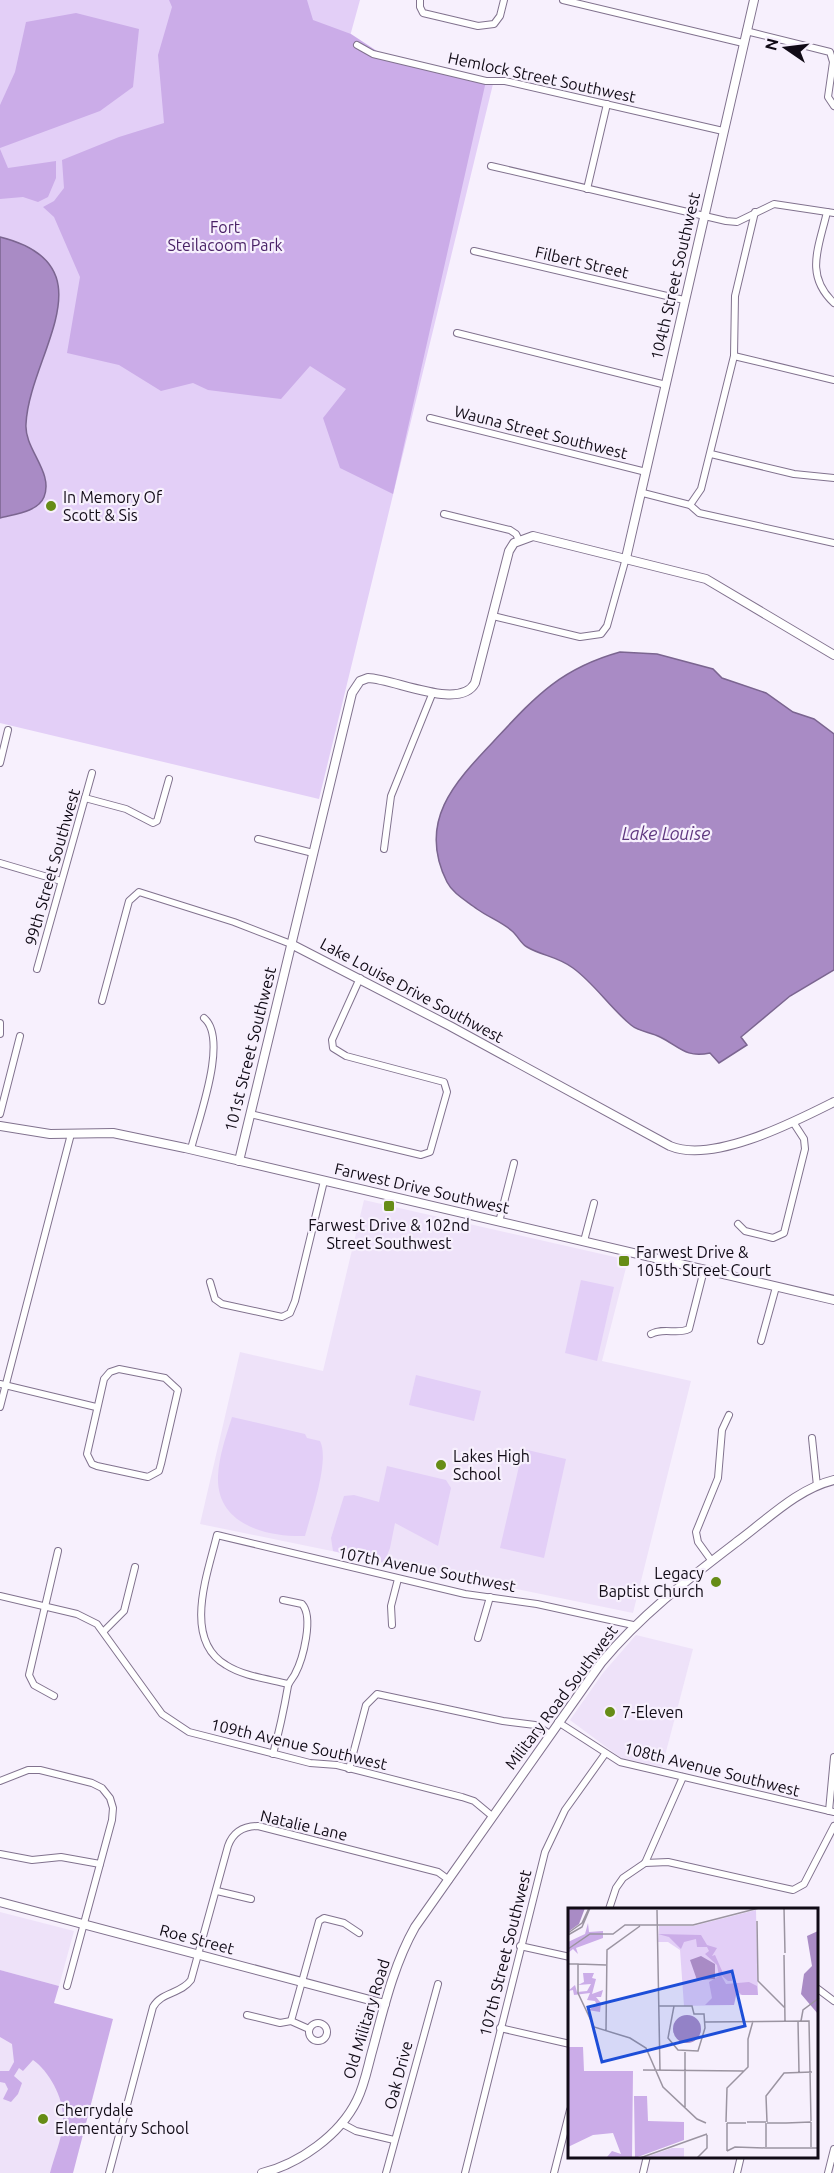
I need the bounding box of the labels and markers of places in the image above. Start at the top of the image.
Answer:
place label: In Memory Of Scott & Sis [63,488,163,524]
marker: In Memory Of Scott & Sis [44,499,58,513]
marker: Farwest Drive & 102nd Street Southwest [382,1199,396,1213]
place label: Farwest Drive & 102nd Street Southwest [308,1216,470,1252]
place label: Farwest Drive & 105th Street Court [636,1243,772,1279]
marker: Farwest Drive & 105th Street Court [617,1254,631,1268]
place label: Lakes High School [453,1447,530,1483]
marker: Lakes High School [434,1458,448,1472]
place label: Legacy Baptist Church [598,1564,704,1600]
marker: Legacy Baptist Church [709,1575,723,1589]
place label: 7-Eleven [622,1703,683,1721]
marker: 7-Eleven [603,1705,617,1719]
place label: Cherrydale Elementary School [55,2101,189,2137]
marker: Cherrydale Elementary School [36,2112,50,2126]

